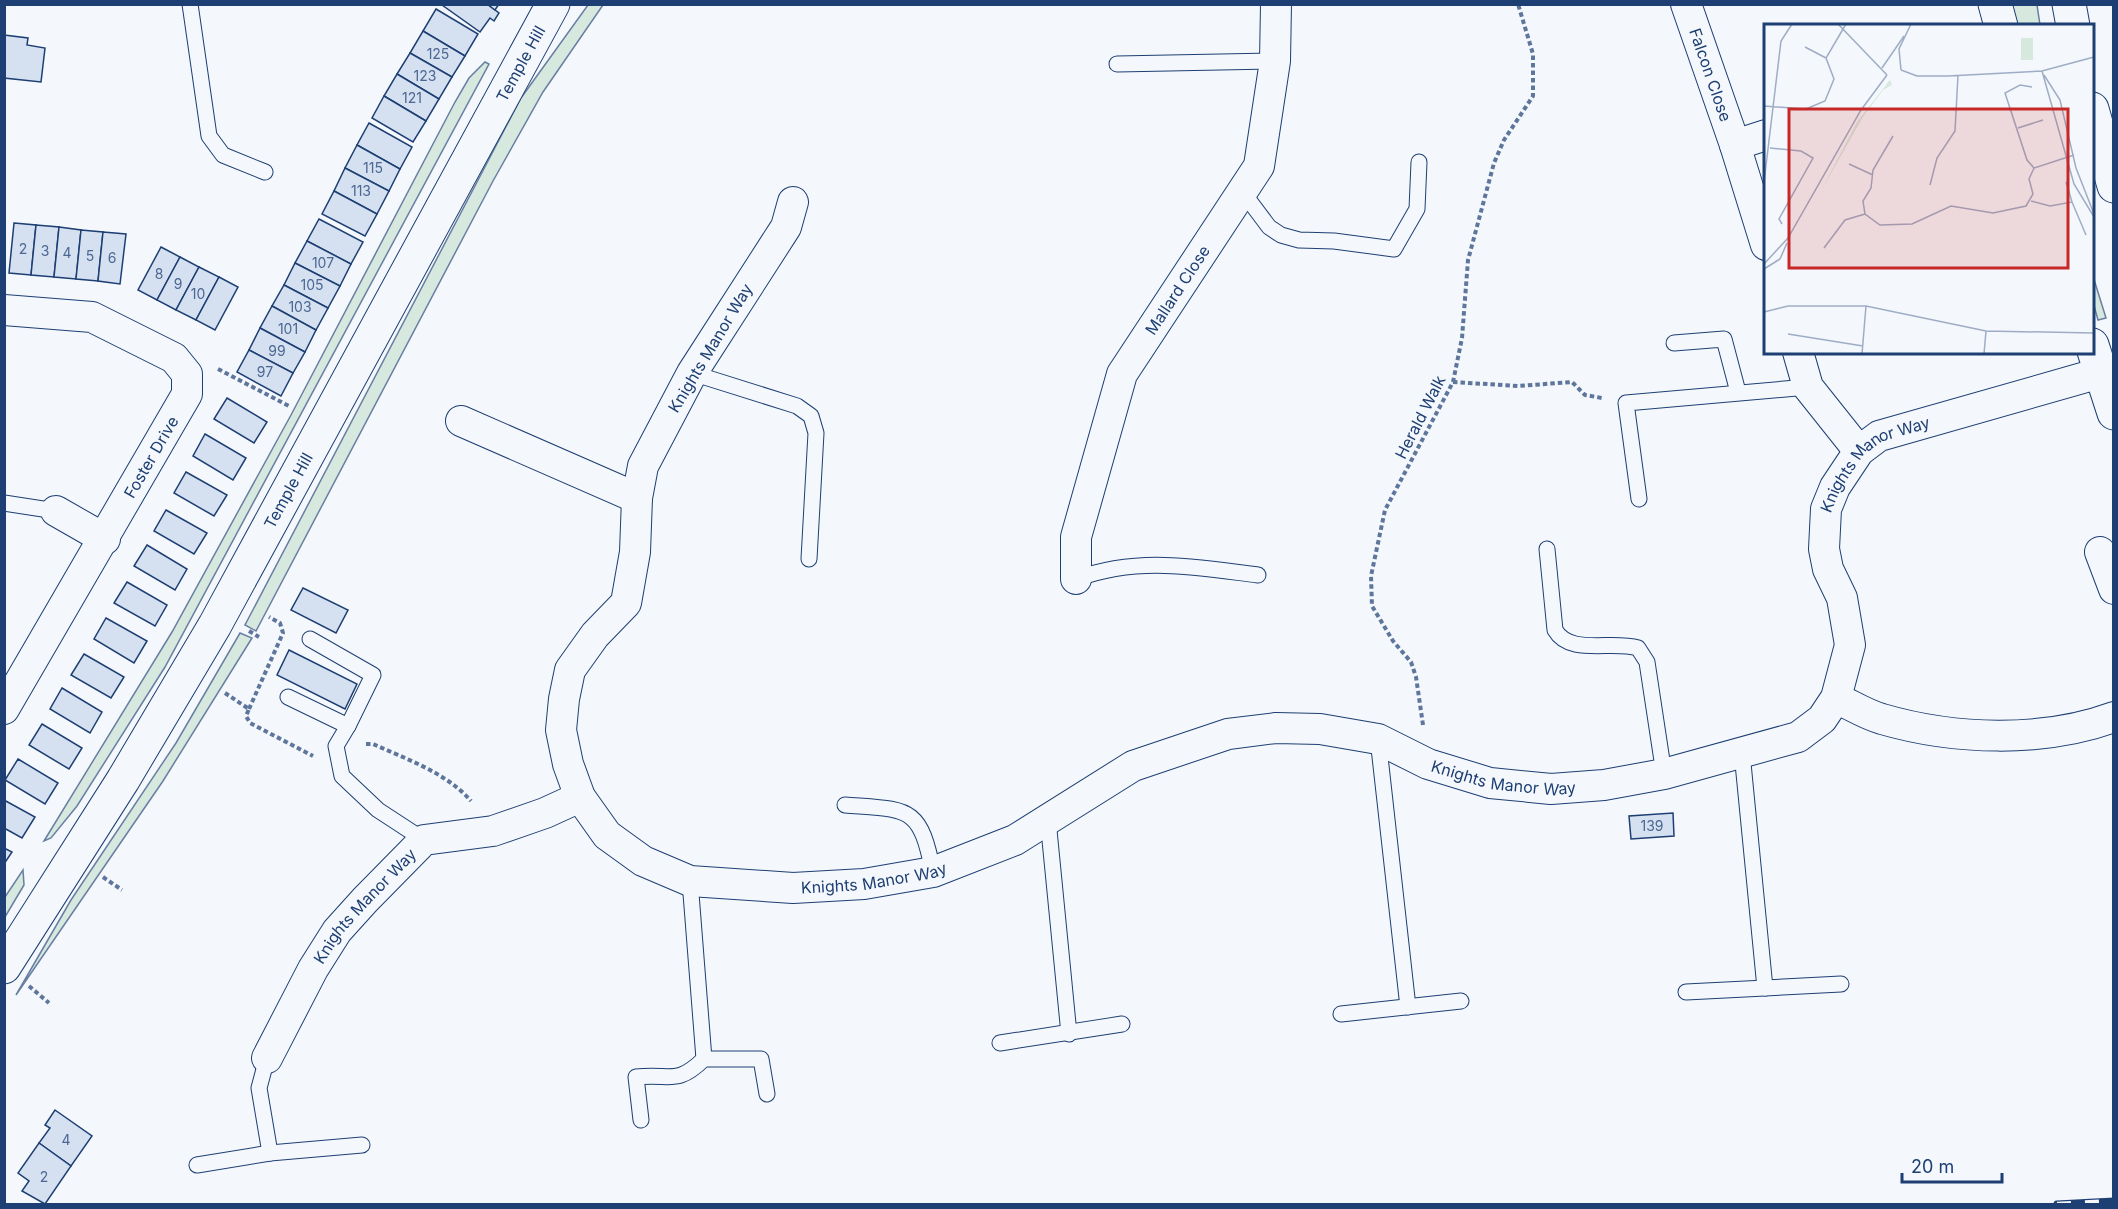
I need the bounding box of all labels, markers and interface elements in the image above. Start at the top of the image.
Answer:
street label: Temple Hill [492,22,549,105]
inset map [1764,24,2094,354]
street label: Falcon Close [1685,25,1736,124]
house number: 125 [427,45,449,62]
house number: 123 [414,67,436,84]
house number: 121 [402,89,422,106]
house number: 115 [363,159,383,176]
house number: 113 [351,182,371,199]
house number: 2 [19,240,27,257]
street label: Mallard Close [1141,241,1214,339]
house number: 3 [41,242,49,259]
house number: 4 [62,244,72,261]
house number: 5 [86,247,94,264]
house number: 6 [108,249,116,266]
house number: 107 [312,254,334,271]
house number: 8 [155,265,163,282]
house number: 9 [174,275,182,292]
house number: 105 [300,276,324,293]
street label: Knights Manor Way [664,280,756,416]
house number: 10 [191,285,205,302]
house number: 103 [288,298,312,315]
house number: 101 [278,320,298,337]
house number: 99 [268,342,286,359]
house number: 97 [257,363,273,380]
street label: Herald Walk [1390,372,1450,462]
street label: Foster Drive [119,412,183,502]
street label: Knights Manor Way [1816,412,1932,515]
street label: Temple Hill [259,449,317,532]
street label: Knights Manor Way [1429,756,1577,800]
house number: 139 [1640,817,1664,834]
street label: Knights Manor Way [309,844,420,967]
street label: Knights Manor Way [800,858,950,898]
house number: 4 [61,1131,71,1148]
scale bar [1902,1146,2002,1184]
text: 20 m [1911,1156,1954,1177]
house number: 2 [40,1168,48,1185]

